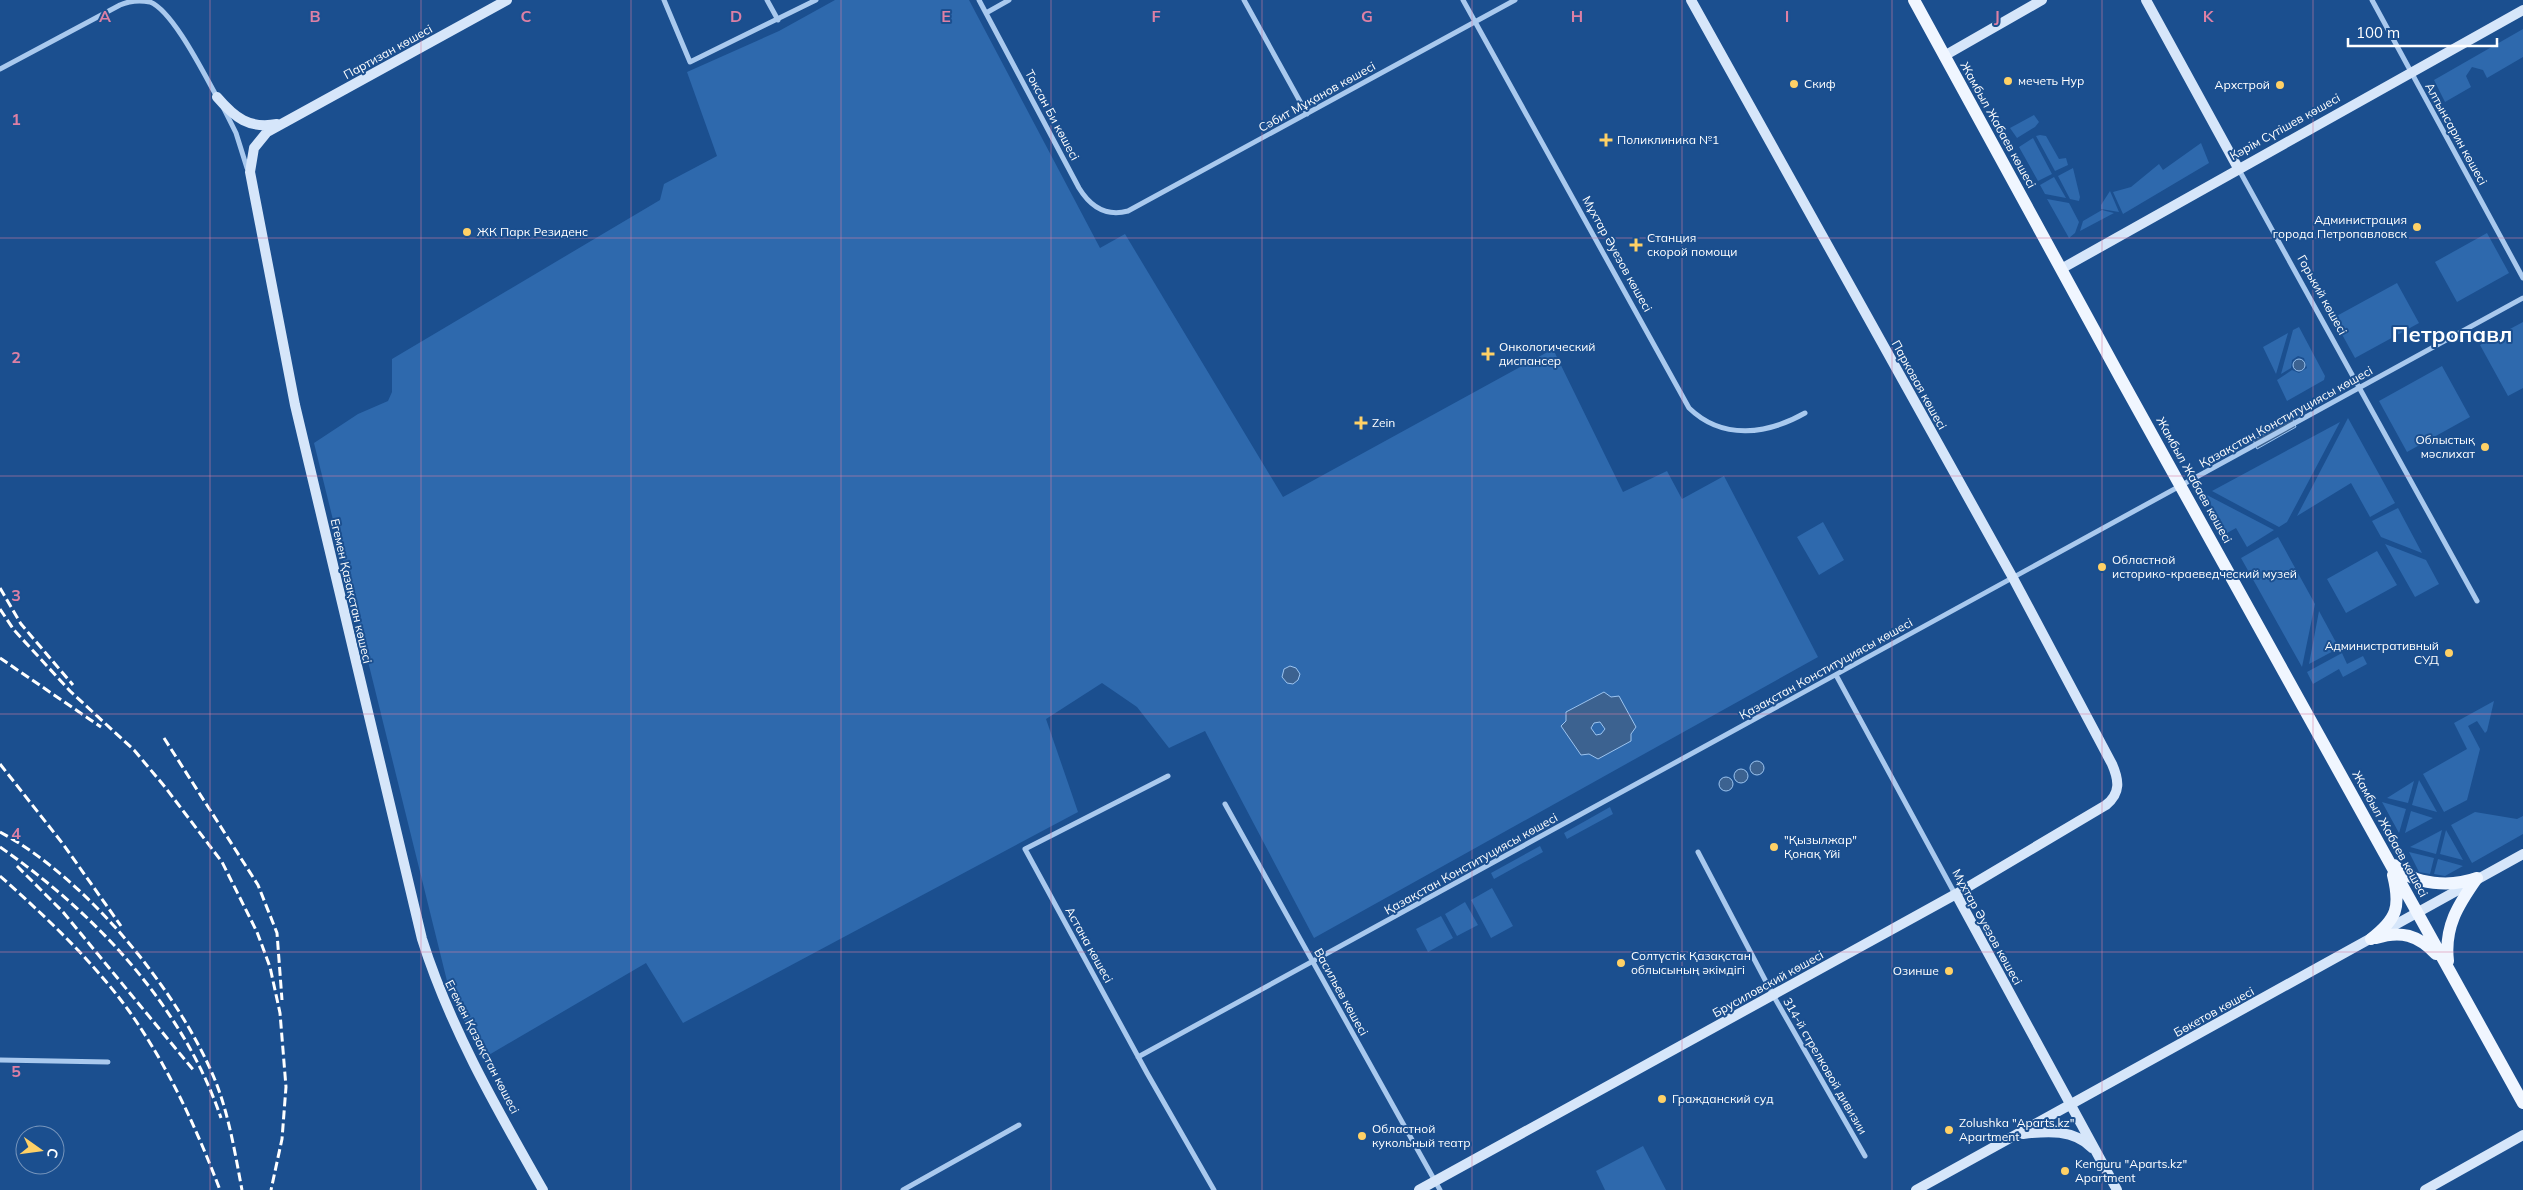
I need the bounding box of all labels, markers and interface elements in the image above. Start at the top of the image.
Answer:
text: A [99,6,111,26]
text: B [309,6,321,26]
text: C [521,6,532,26]
text: D [730,6,742,26]
text: E [941,6,951,26]
text: F [1151,6,1161,26]
text: G [1361,6,1373,26]
text: H [1571,6,1583,26]
text: I [1785,6,1789,26]
text: J [1994,6,2000,26]
text: K [2203,6,2215,26]
scale bar [2348,15,2497,47]
street label: Партизан көшесі [341,21,435,82]
text: 100 m [2356,23,2400,42]
street label: Сәбит Мұқанов көшесі [1256,58,1378,135]
street label: Жамбыл Жабаев көшесі [1957,59,2040,191]
street label: Токсан Би көшесі [1022,67,1083,163]
place label: мечеть Нур [2018,73,2084,88]
marker: мечеть Нур [2002,75,2014,87]
place label: Скиф [1804,76,1836,91]
place label: Архстрой [2215,77,2270,92]
marker: Скиф [1788,78,1800,90]
marker: Архстрой [2274,79,2286,91]
street label: Алтынсарин көшесі [2422,80,2491,187]
street label: Кәрім Сүтішев көшесі [2227,90,2343,163]
text: 1 [11,109,21,129]
place label: Поликлиника №1 [1617,132,1719,147]
marker: Поликлиника №1 [1599,133,1613,147]
street label: Мұхтар Әуезов көшесі [1579,193,1656,314]
place label: Администрация города Петропавловск [2273,212,2408,241]
marker: Администрация города Петропавловск [2411,221,2423,233]
place label: ЖК Парк Резиденс [477,224,588,239]
marker: ЖК Парк Резиденс [461,226,473,238]
place label: Станция скорой помощи [1647,230,1737,259]
marker: Станция скорой помощи [1629,238,1643,252]
street label: Горький көшесі [2294,252,2351,337]
district label: Петропавл [2392,320,2512,348]
street label: Парковая көшесі [1889,337,1950,432]
place label: Онкологический диспансер [1499,339,1595,368]
text: 2 [11,347,21,367]
marker: Онкологический диспансер [1481,347,1495,361]
street label: Қазақстан Конституциясы көшесі [2197,363,2375,471]
street label: Жамбыл Жабаев көшесі [2153,414,2236,546]
place label: Zein [1372,415,1395,430]
marker: Zein [1354,416,1368,430]
place label: Облыстық мәслихат [2415,432,2476,461]
marker: Облыстық мәслихат [2479,441,2491,453]
street label: Егемен Қазақстан көшесі [328,517,375,665]
place label: Oбластной историко-краеведческий музей [2112,552,2297,581]
marker: Oбластной историко-краеведческий музей [2096,561,2108,573]
text: 3 [11,585,21,605]
street label: Қазақстан Конституциясы көшесі [1737,615,1915,723]
place label: Административный СУД [2325,638,2439,667]
marker: Административный СУД [2443,647,2455,659]
street label: Жамбыл Жабаев көшесі [2349,768,2432,900]
street label: Қазақстан Конституциясы көшесі [1382,810,1560,918]
text: 4 [11,823,21,843]
place label: "Қызылжар" Қонақ Үйі [1784,832,1857,861]
marker: "Қызылжар" Қонақ Үйі [1768,841,1780,853]
street label: Мұхтар Әуезов көшесі [1949,866,2026,987]
street label: Астана көшесі [1062,904,1116,985]
street label: Васильев көшесі [1311,945,1372,1038]
street label: Брусиловский көшесі [1710,947,1826,1020]
place label: Солтүстік Қазақстан облысының әкімдігі [1631,948,1751,977]
marker: Солтүстік Қазақстан облысының әкімдігі [1615,957,1627,969]
place label: Озинше [1893,963,1939,978]
marker: Озинше [1943,965,1955,977]
street label: Егемен Қазақстан көшесі [442,977,523,1116]
street label: Бөкетов көшесі [2171,983,2256,1040]
street label: 314-й стрелковой дивизии [1780,995,1871,1137]
text: 5 [11,1061,21,1081]
place label: Гражданский суд [1672,1091,1773,1106]
marker: Гражданский суд [1656,1093,1668,1105]
place label: Zolushka "Aparts.kz" Apartment [1959,1115,2075,1144]
place label: Областной кукольный театр [1372,1121,1470,1150]
marker: Zolushka "Aparts.kz" Apartment [1943,1124,1955,1136]
north arrow [15,1125,65,1175]
marker: Областной кукольный театр [1356,1130,1368,1142]
text: С [43,1146,63,1160]
place label: Kenguru "Aparts.kz" Apartment [2075,1156,2187,1185]
marker: Kenguru "Aparts.kz" Apartment [2059,1165,2071,1177]

